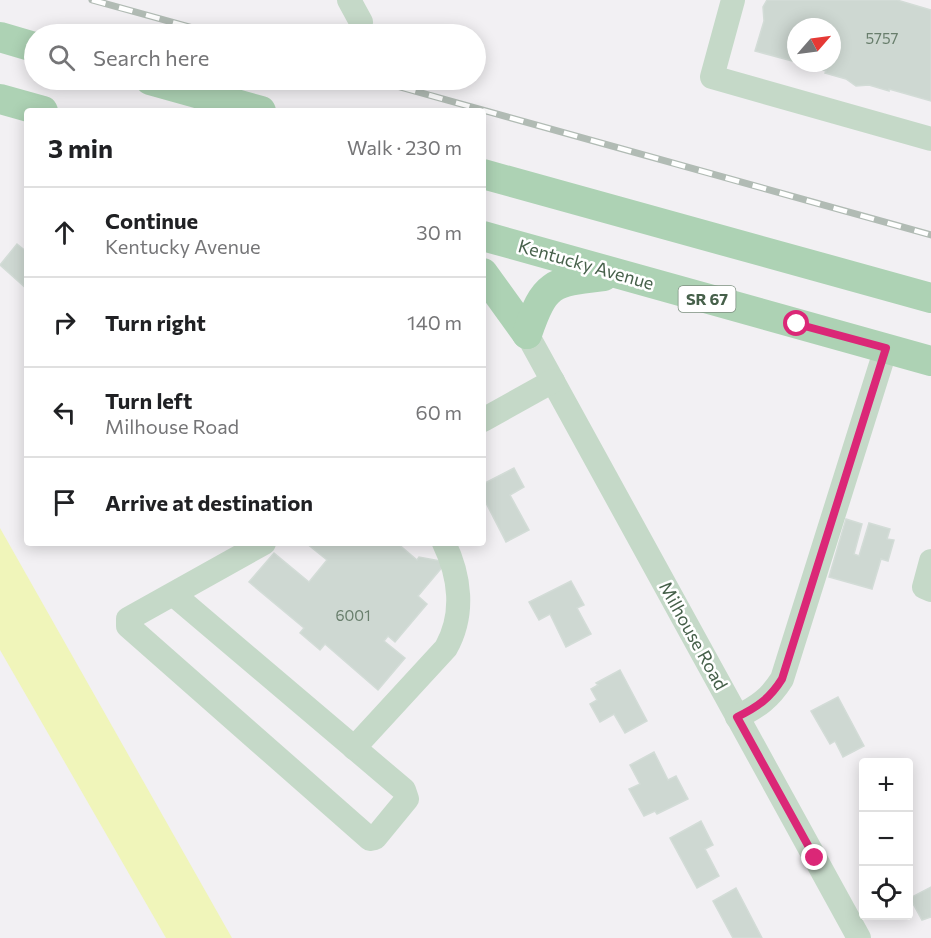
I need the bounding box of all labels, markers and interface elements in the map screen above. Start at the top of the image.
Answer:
north arrow [787,18,841,72]
search box [24,24,486,90]
house number: 5757 [865,29,899,47]
icon: search [45,41,78,74]
text: Search here [93,44,209,71]
text: 3 min [48,132,113,163]
text: Walk · 230 m [347,135,462,159]
text: Continue [105,207,198,234]
icon: ahead [48,216,81,249]
text: 30 m [416,220,462,244]
text: Kentucky Avenue [105,234,261,258]
street label: Kentucky Avenue [516,234,657,294]
road number: SR 67 [678,286,736,312]
icon: right [48,306,81,339]
text: Turn right [105,309,206,336]
text: 140 m [407,310,462,334]
route start [783,310,809,336]
text: Turn left [105,387,192,414]
icon: left [48,396,81,429]
text: 60 m [416,400,462,424]
text: Milhouse Road [105,414,239,438]
icon: arrive [48,486,81,519]
text: Arrive at destination [105,489,313,516]
street label: Milhouse Road [655,577,733,694]
house number: 6001 [335,606,371,624]
map controls [859,758,913,920]
button: + [859,758,913,812]
button: − [859,812,913,866]
route end [801,844,827,870]
button: locate [859,866,913,920]

